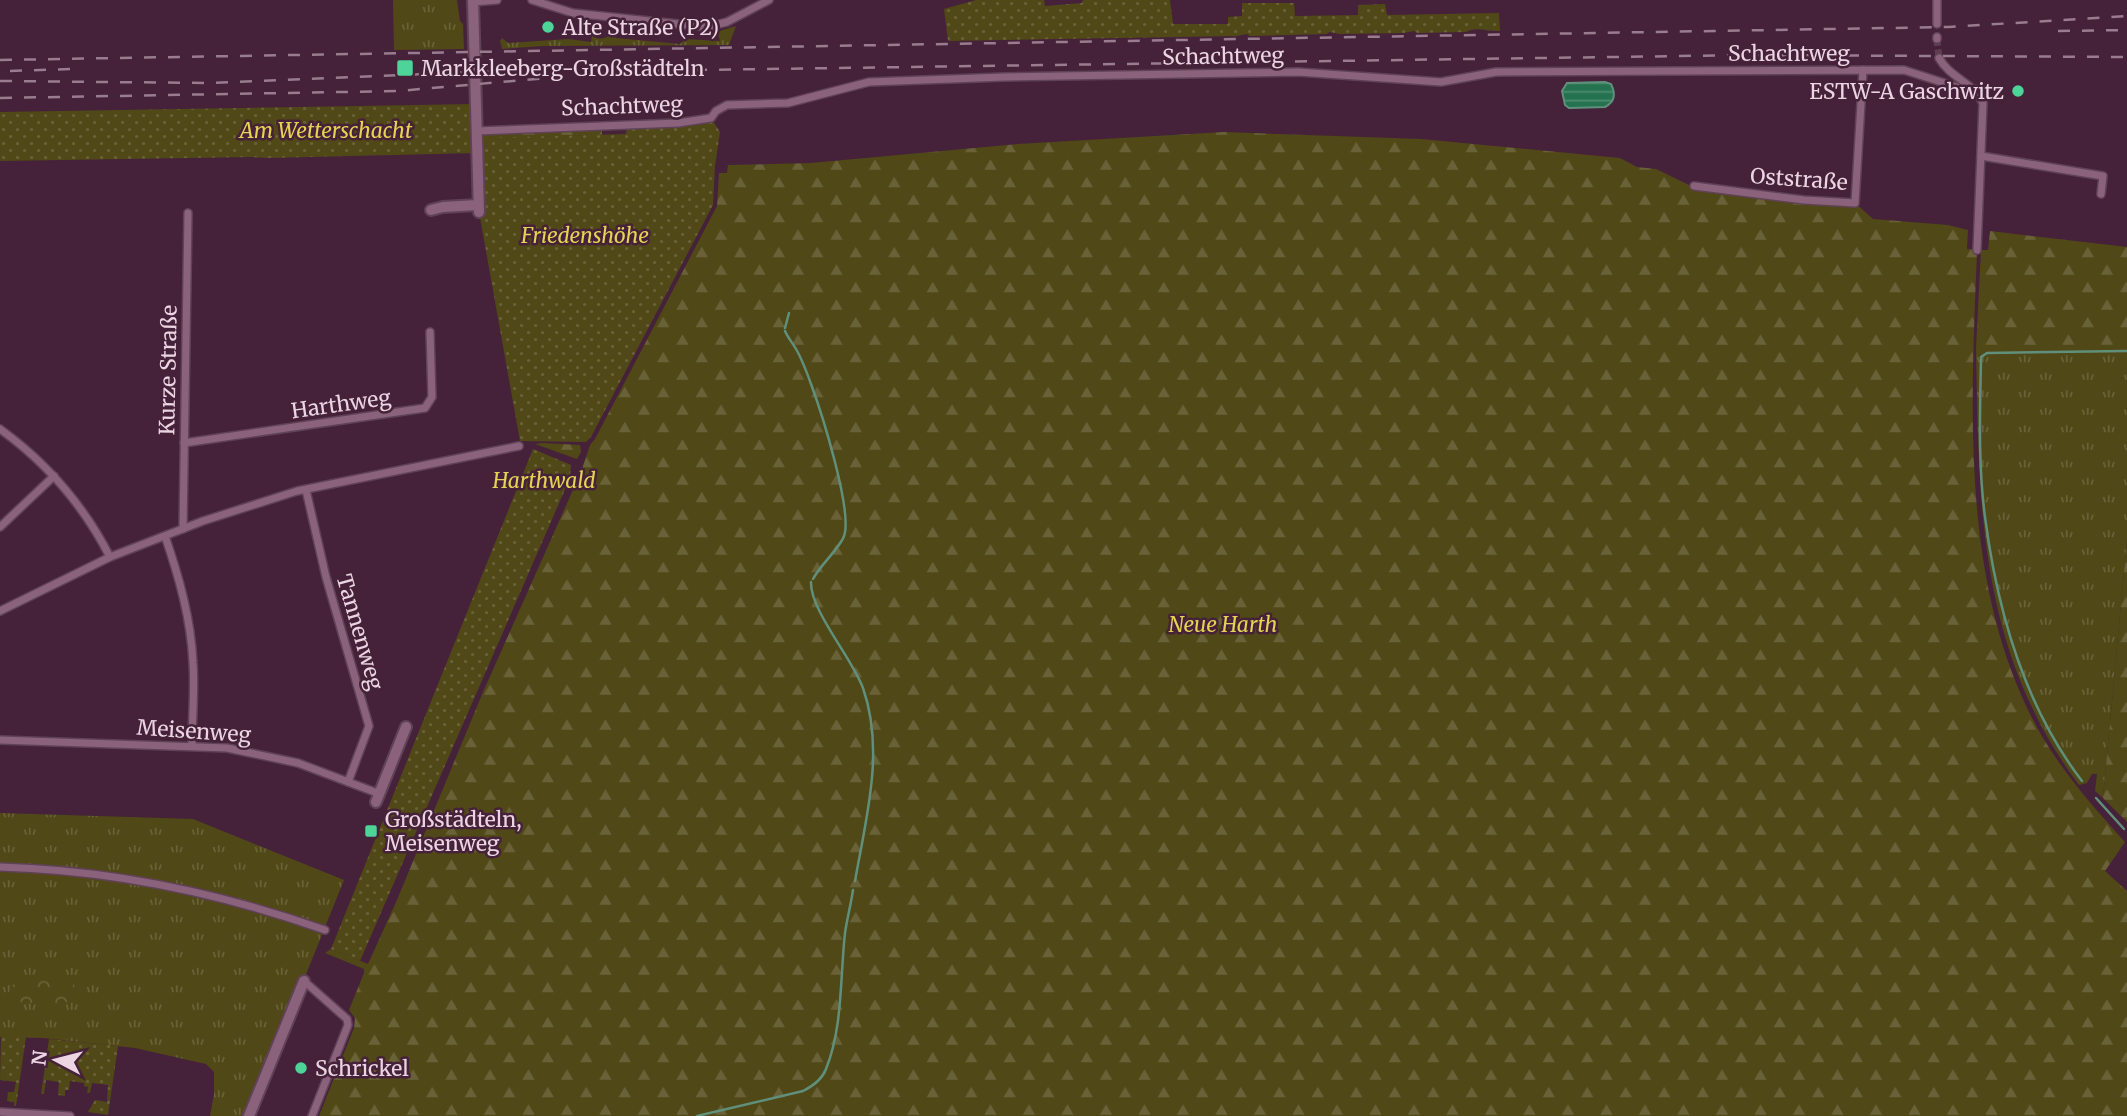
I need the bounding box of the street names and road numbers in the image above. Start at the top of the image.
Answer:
street label: Schachtweg [1728,40,1850,67]
street label: Schachtweg [1162,41,1284,71]
street label: Schachtweg [561,90,684,122]
street label: Oststraße [1749,162,1849,196]
street label: Kurze Straße [153,305,183,435]
street label: Harthweg [289,384,393,424]
street label: Tannenweg [331,571,389,693]
street label: Meisenweg [136,714,252,748]

